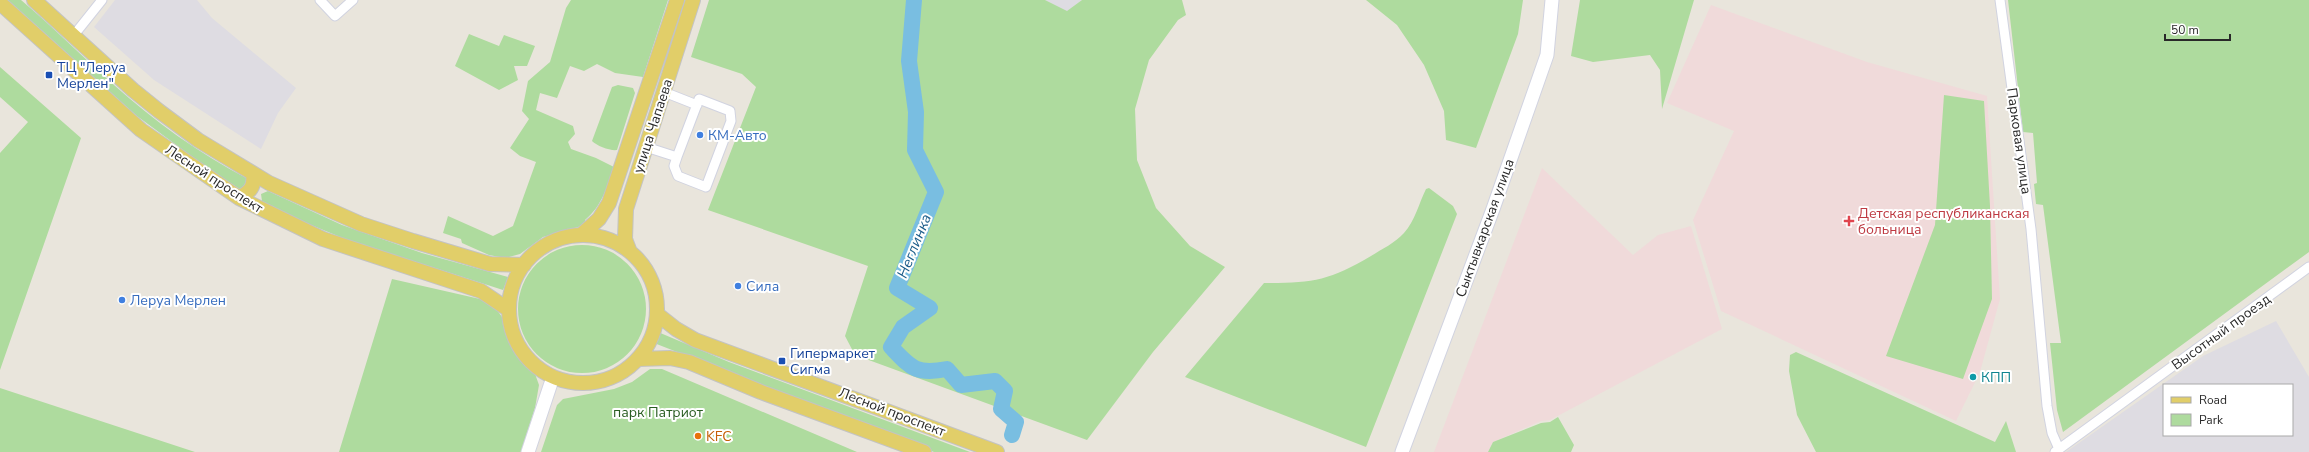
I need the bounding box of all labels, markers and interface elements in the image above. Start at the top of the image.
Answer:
scale bar [2165,16,2230,42]
text: 50 m [2171,22,2199,38]
place label: ТЦ "Леруа Мерлен" [57,58,126,93]
marker: ТЦ "Леруа Мерлен" [44,70,54,80]
street label: улица Чапаева [629,76,677,176]
street label: Парковая улица [2002,87,2036,195]
place label: КМ-Авто [708,126,767,145]
marker: КМ-Авто [695,130,705,140]
street label: Лесной проспект [161,140,267,218]
street label: Сыктывкарская улица [1451,156,1519,300]
place label: Детская республиканская больница [1858,204,2030,239]
water label: Неглинка [892,211,936,281]
marker: Детская республиканская больница [1843,215,1855,227]
place label: Сила [746,277,779,296]
marker: Сила [733,281,743,291]
street label: Высотный проезд [2168,290,2274,374]
place label: Леруа Мерлен [130,291,226,310]
marker: Леруа Мерлен [117,295,127,305]
place label: Гипермаркет Сигма [790,344,876,379]
marker: Гипермаркет Сигма [777,356,787,366]
place label: КПП [1981,368,2011,387]
marker: КПП [1968,372,1978,382]
street label: Лесной проспект [836,383,949,441]
legend [2163,384,2293,436]
text: Road [2199,392,2227,408]
park label: парк Патриот [613,403,704,422]
text: Park [2199,412,2224,428]
place label: KFC [706,427,732,446]
marker: KFC [693,431,703,441]

